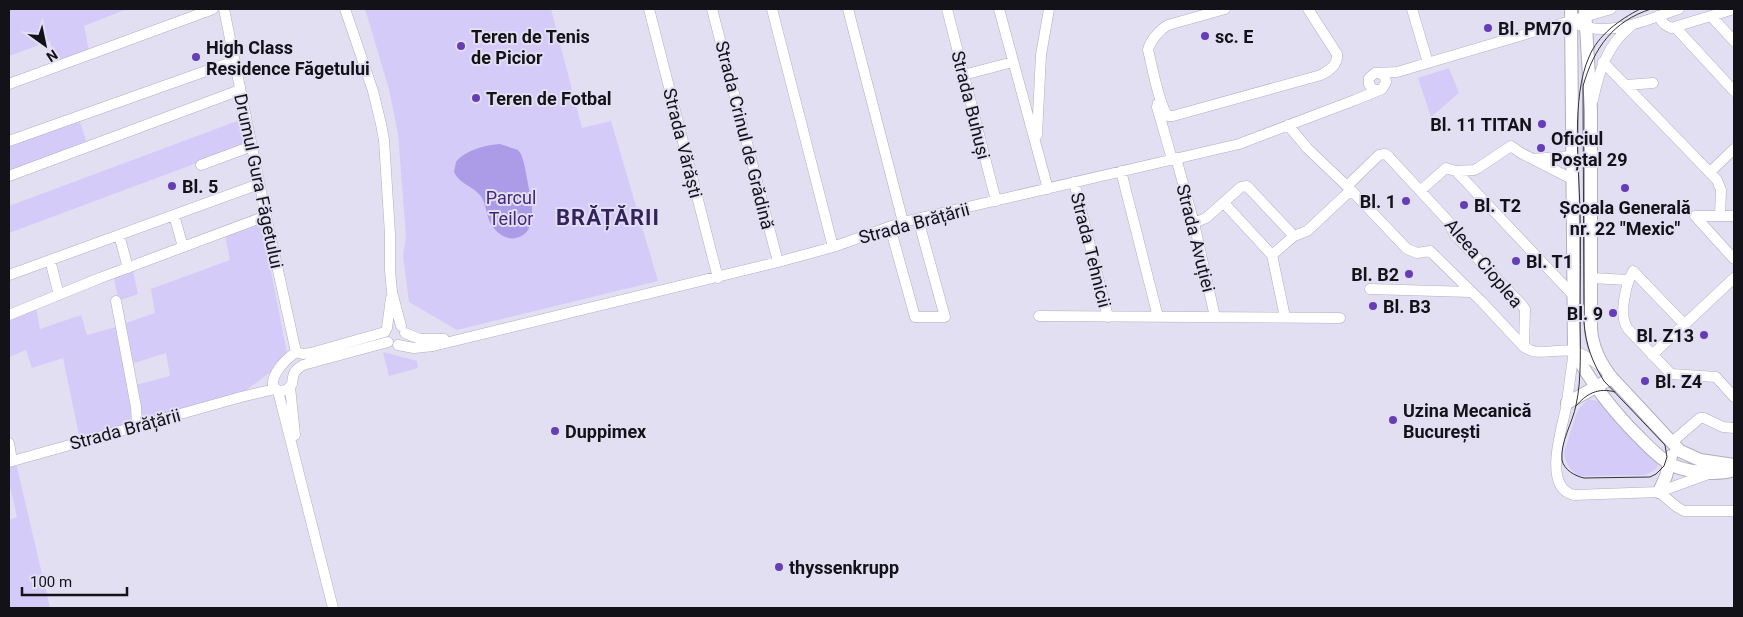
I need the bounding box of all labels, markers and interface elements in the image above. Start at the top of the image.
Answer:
place label: Bl. PM70 [1498,18,1572,39]
north arrow [20,20,70,70]
marker: Bl. PM70 [1482,22,1494,34]
place label: Teren de Tenis de Picior [471,26,590,68]
place label: sc. E [1215,26,1253,47]
marker: sc. E [1199,30,1211,42]
place label: High Class Residence Făgetului [206,37,370,79]
street label: Strada Crinul de Grădină [711,39,779,231]
marker: Teren de Tenis de Picior [455,40,467,52]
text: N [44,46,61,65]
street label: Strada Buhuși [946,49,995,162]
marker: High Class Residence Făgetului [190,51,202,63]
street label: Strada Vărăști [658,86,707,200]
place label: Teren de Fotbal [486,88,612,109]
street label: Drumul Gura Făgetului [230,92,288,270]
marker: Teren de Fotbal [470,92,482,104]
place label: Bl. 11 TITAN [1430,114,1532,135]
marker: Bl. 11 TITAN [1536,118,1548,130]
place label: Oficiul Poștal 29 [1551,128,1628,171]
marker: Oficiul Poștal 29 [1535,142,1547,154]
place label: Bl. 5 [182,176,218,197]
marker: Bl. 5 [166,180,178,192]
street label: Strada Avuției [1171,182,1220,294]
marker: Școala Generală nr. 22 "Mexic" [1619,182,1631,194]
park label: Parcul Teilor [486,187,536,229]
street label: Strada Tehnicii [1067,190,1115,310]
place label: Bl. 1 [1360,191,1396,212]
marker: Bl. 1 [1400,195,1412,207]
place label: Bl. T2 [1474,195,1521,216]
place label: Școala Generală nr. 22 "Mexic" [1559,197,1691,239]
street label: Strada Brățării [856,198,972,249]
marker: Bl. T2 [1458,199,1470,211]
district label: BRĂȚĂRII [556,205,660,231]
street label: Aleea Cioplea [1441,214,1527,312]
place label: Bl. T1 [1526,251,1573,272]
marker: Bl. T1 [1510,255,1522,267]
place label: Bl. B2 [1351,264,1399,285]
marker: Bl. B2 [1403,268,1415,280]
place label: Bl. B3 [1383,296,1431,317]
marker: Bl. B3 [1367,300,1379,312]
place label: Bl. 9 [1567,303,1603,324]
marker: Bl. 9 [1607,307,1619,319]
place label: Bl. Z13 [1636,325,1694,346]
marker: Bl. Z13 [1698,329,1710,341]
place label: Bl. Z4 [1655,371,1702,392]
marker: Bl. Z4 [1639,375,1651,387]
place label: Uzina Mecanică București [1403,400,1532,443]
street label: Strada Brățării [67,404,183,455]
marker: Uzina Mecanică București [1387,414,1399,426]
place label: Duppimex [565,421,647,442]
marker: Duppimex [549,425,561,437]
place label: thyssenkrupp [789,557,899,578]
marker: thyssenkrupp [773,561,785,573]
scale bar [22,564,128,596]
text: 100 m [30,573,72,591]

